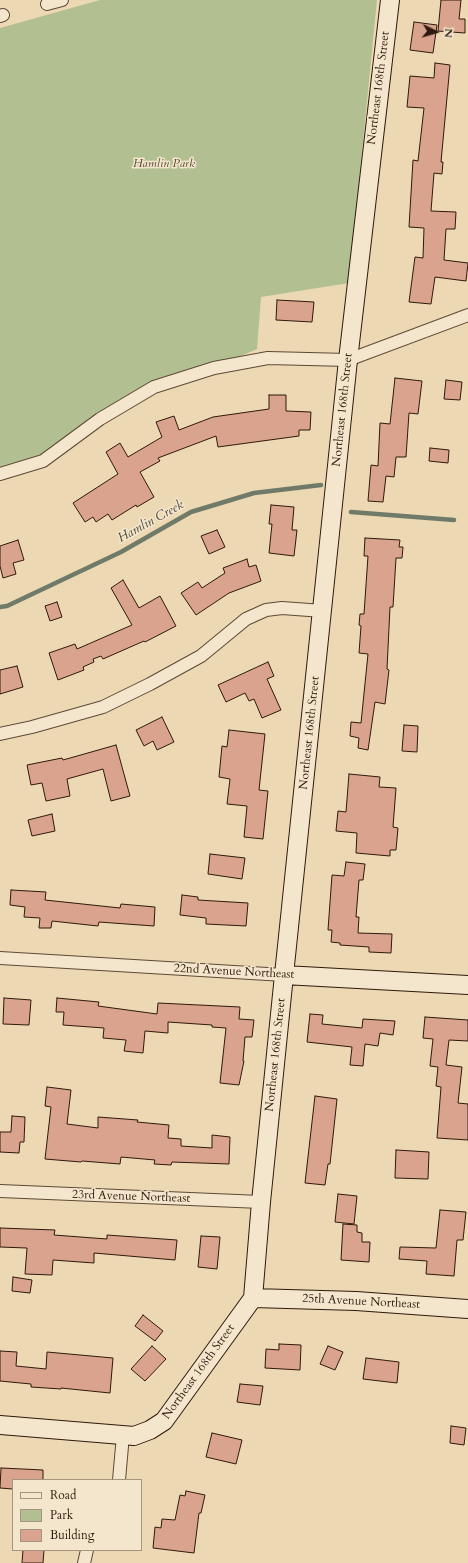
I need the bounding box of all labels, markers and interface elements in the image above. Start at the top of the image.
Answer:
north arrow [416,12,456,52]
text: N [441,28,456,38]
street label: Northeast 168th Street [365,31,393,145]
park label: Hamlin Park [133,157,195,171]
street label: Northeast 168th Street [330,353,356,467]
water label: Hamlin Creek [115,497,187,547]
street label: Northeast 168th Street [297,676,323,790]
street label: 22nd Avenue Northeast [173,962,295,982]
street label: Northeast 168th Street [263,998,289,1112]
street label: 23rd Avenue Northeast [72,1188,190,1206]
street label: 25th Avenue Northeast [302,1292,420,1312]
street label: Northeast 168th Street [160,1322,238,1422]
legend [12,1479,142,1551]
text: Road [50,1487,76,1503]
text: Park [50,1507,73,1523]
text: Building [50,1527,94,1543]

